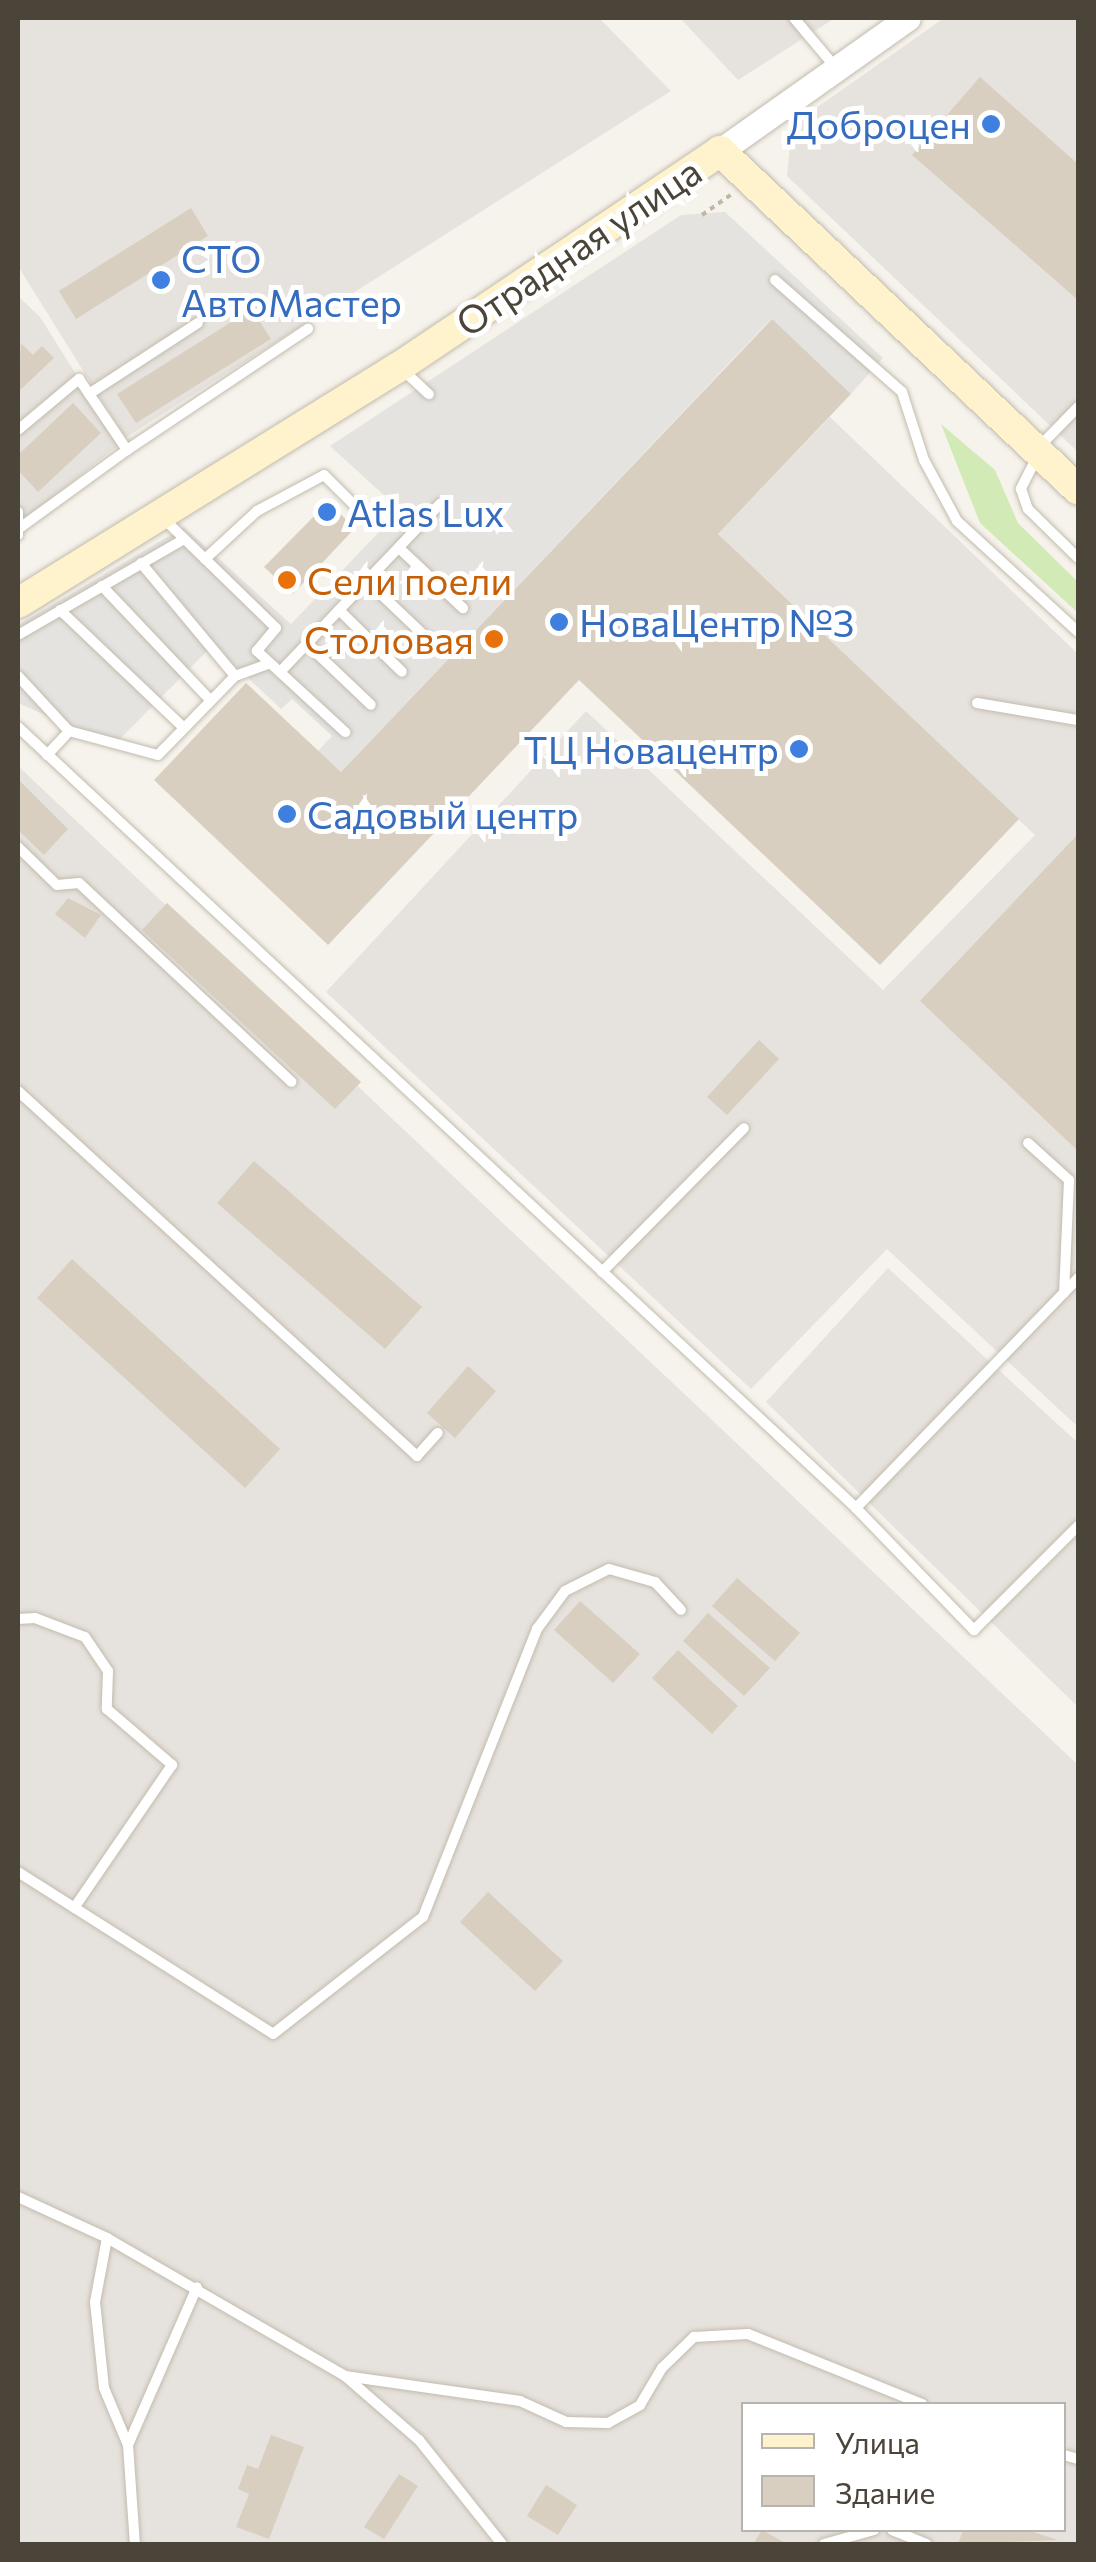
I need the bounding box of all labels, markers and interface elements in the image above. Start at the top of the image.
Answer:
place label: Доброцен [787,101,971,147]
marker: Доброцен [980,113,1002,135]
street label: Отрадная улица [447,147,709,345]
place label: СТО АвтоМастер [181,235,402,324]
marker: СТО АвтоМастер [150,269,172,291]
place label: Atlas Lux [347,489,505,535]
marker: Atlas Lux [316,501,338,523]
place label: Сели поели [307,557,512,603]
marker: Сели поели [276,569,298,591]
place label: НоваЦентр №3 [579,599,854,645]
marker: НоваЦентр №3 [548,611,570,633]
place label: Столовая [304,616,474,662]
marker: Столовая [483,628,505,650]
place label: ТЦ Новацентр [523,726,779,772]
marker: ТЦ Новацентр [788,738,810,760]
place label: Садовый центр [307,791,578,837]
marker: Садовый центр [276,803,298,825]
legend [741,2402,1066,2532]
text: Улица [835,2423,920,2460]
text: Здание [835,2473,935,2510]

